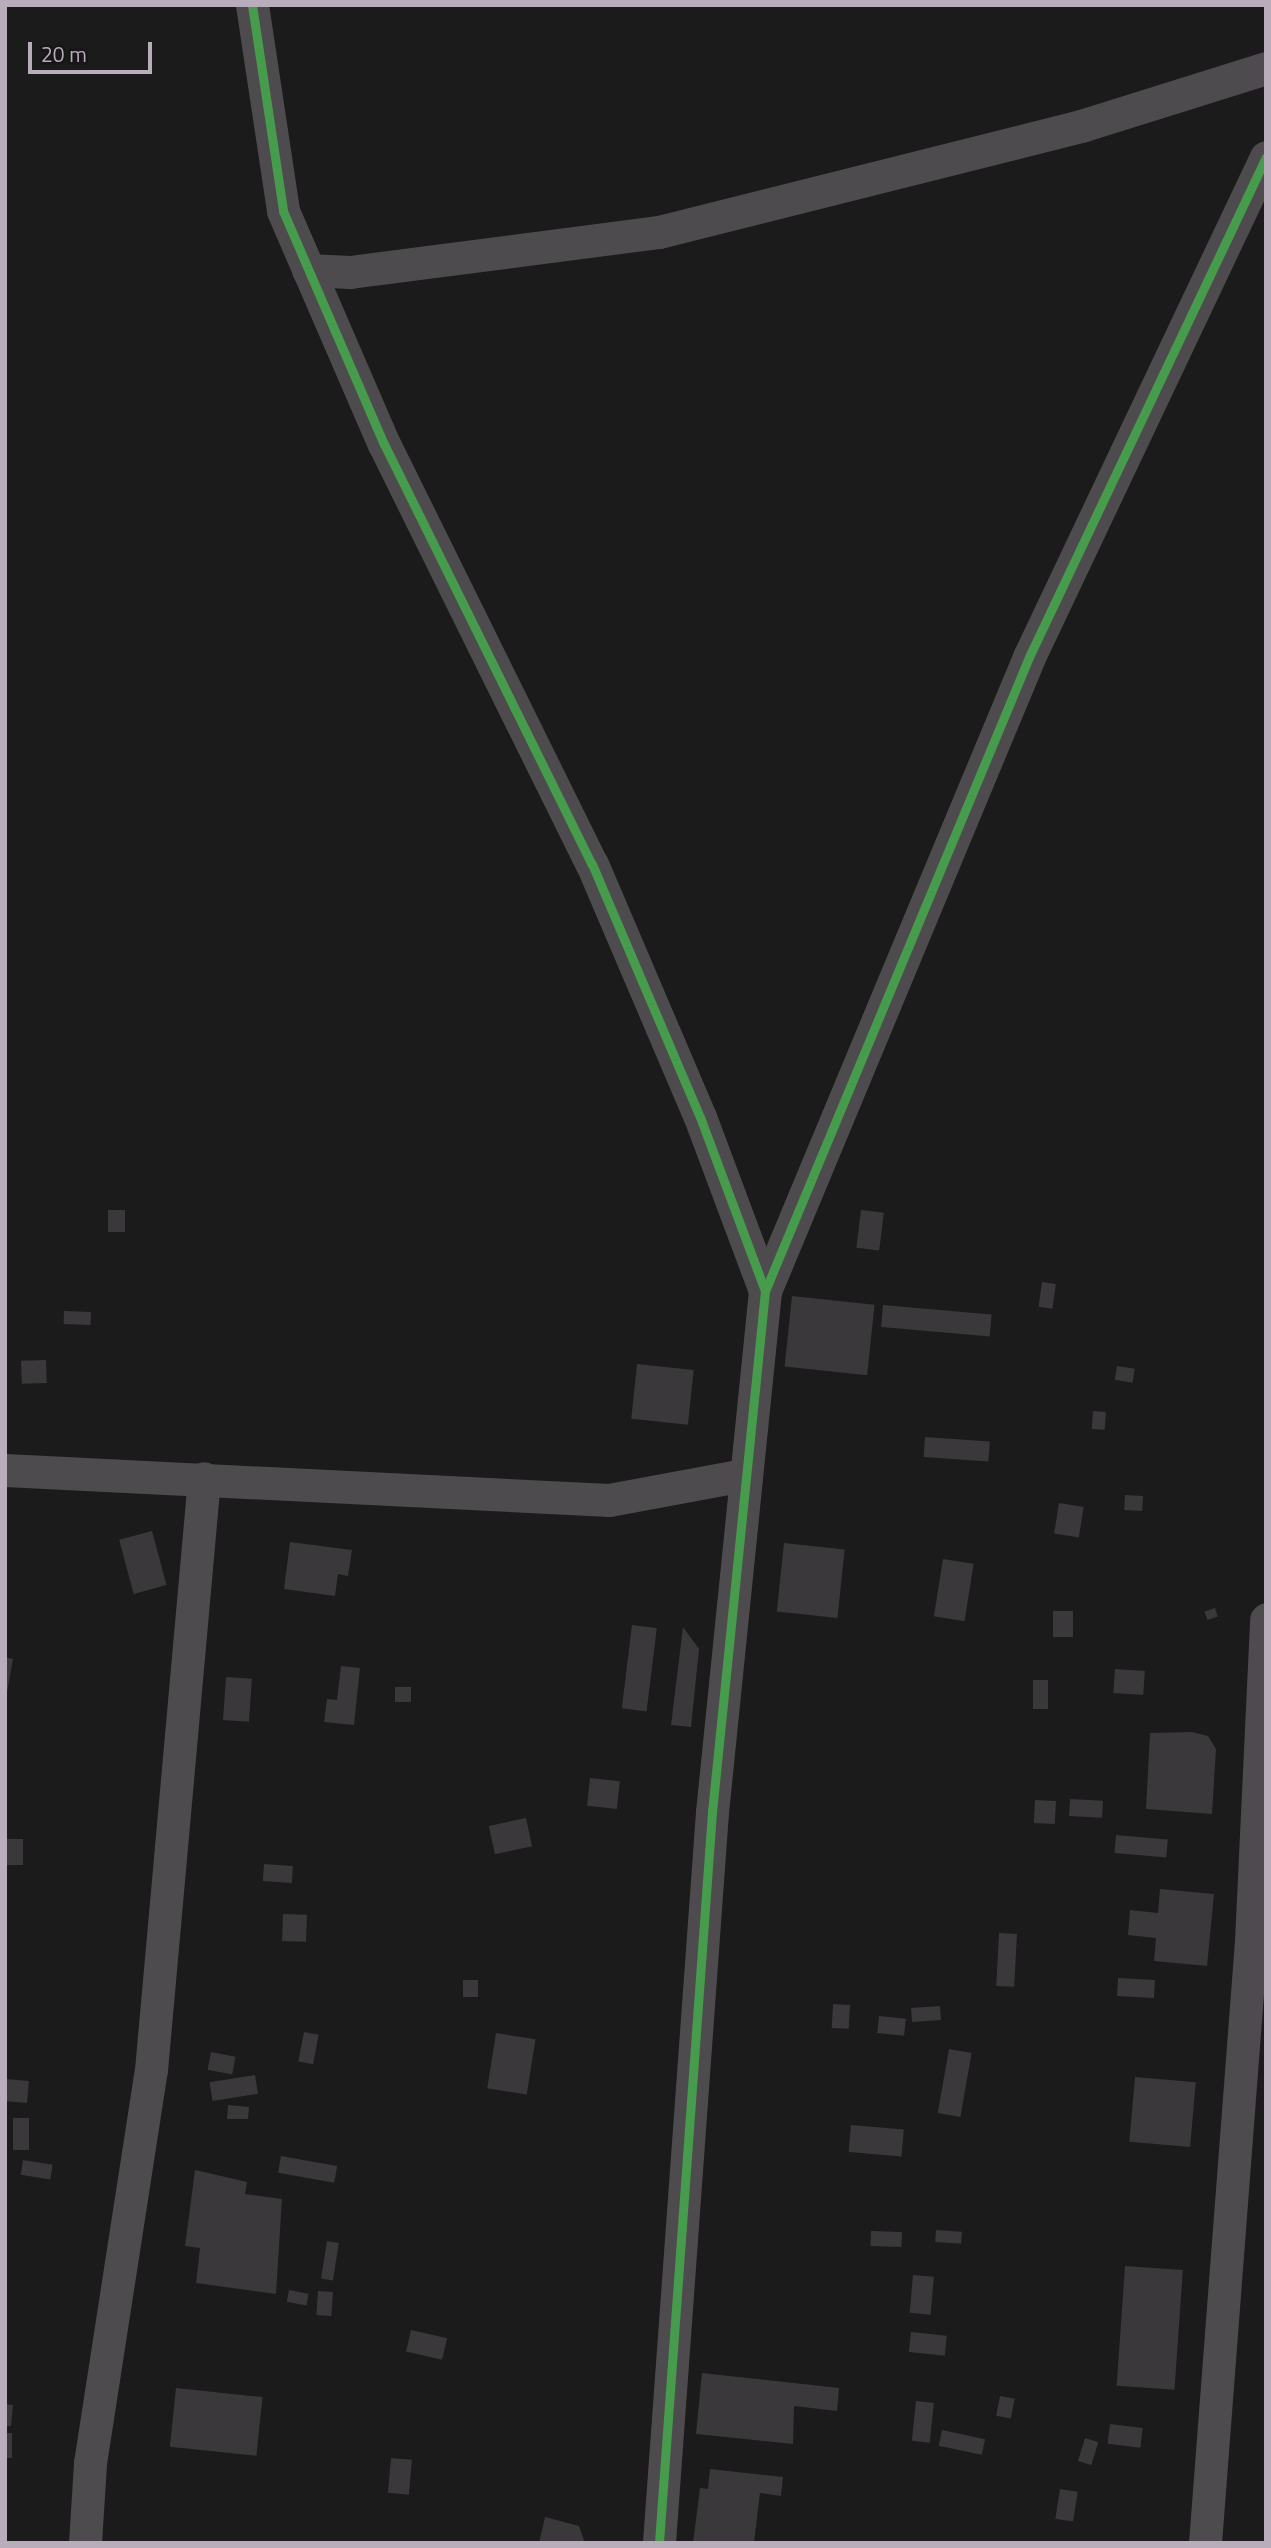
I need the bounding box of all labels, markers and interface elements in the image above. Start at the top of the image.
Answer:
scale bar [32,28,156,72]
text: 20 m [41,38,87,70]

